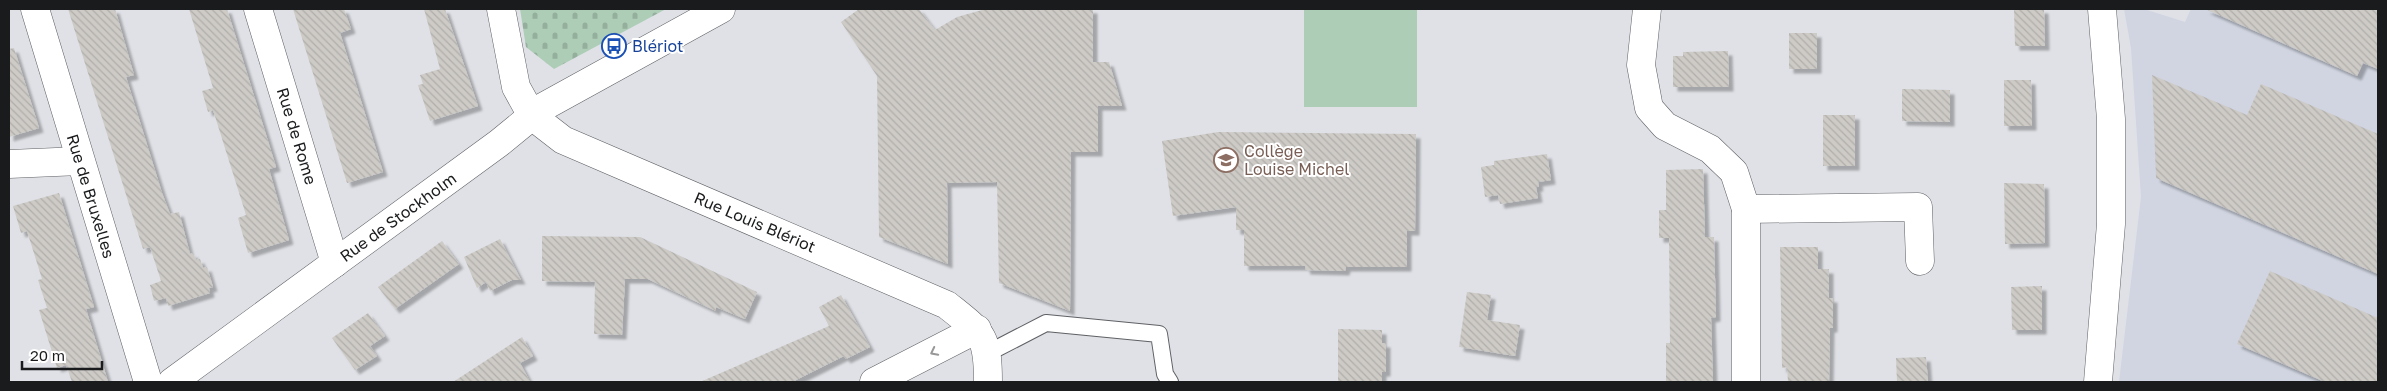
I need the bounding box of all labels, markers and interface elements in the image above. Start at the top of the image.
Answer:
bus stop icon: Blériot [601,33,627,59]
place label: Blériot [632,36,684,56]
street label: Rue de Rome [273,85,321,187]
street label: Rue de Bruxelles [63,131,119,261]
place label: Collège Louise Michel [1244,141,1349,179]
school or university icon: Collège Louise Michel [1213,147,1239,173]
street label: Rue de Stockholm [336,168,460,266]
street label: Rue Louis Blériot [691,187,819,257]
scale bar [22,338,102,370]
text: 20 m [30,346,65,364]
one-way arrow [930,346,939,356]

